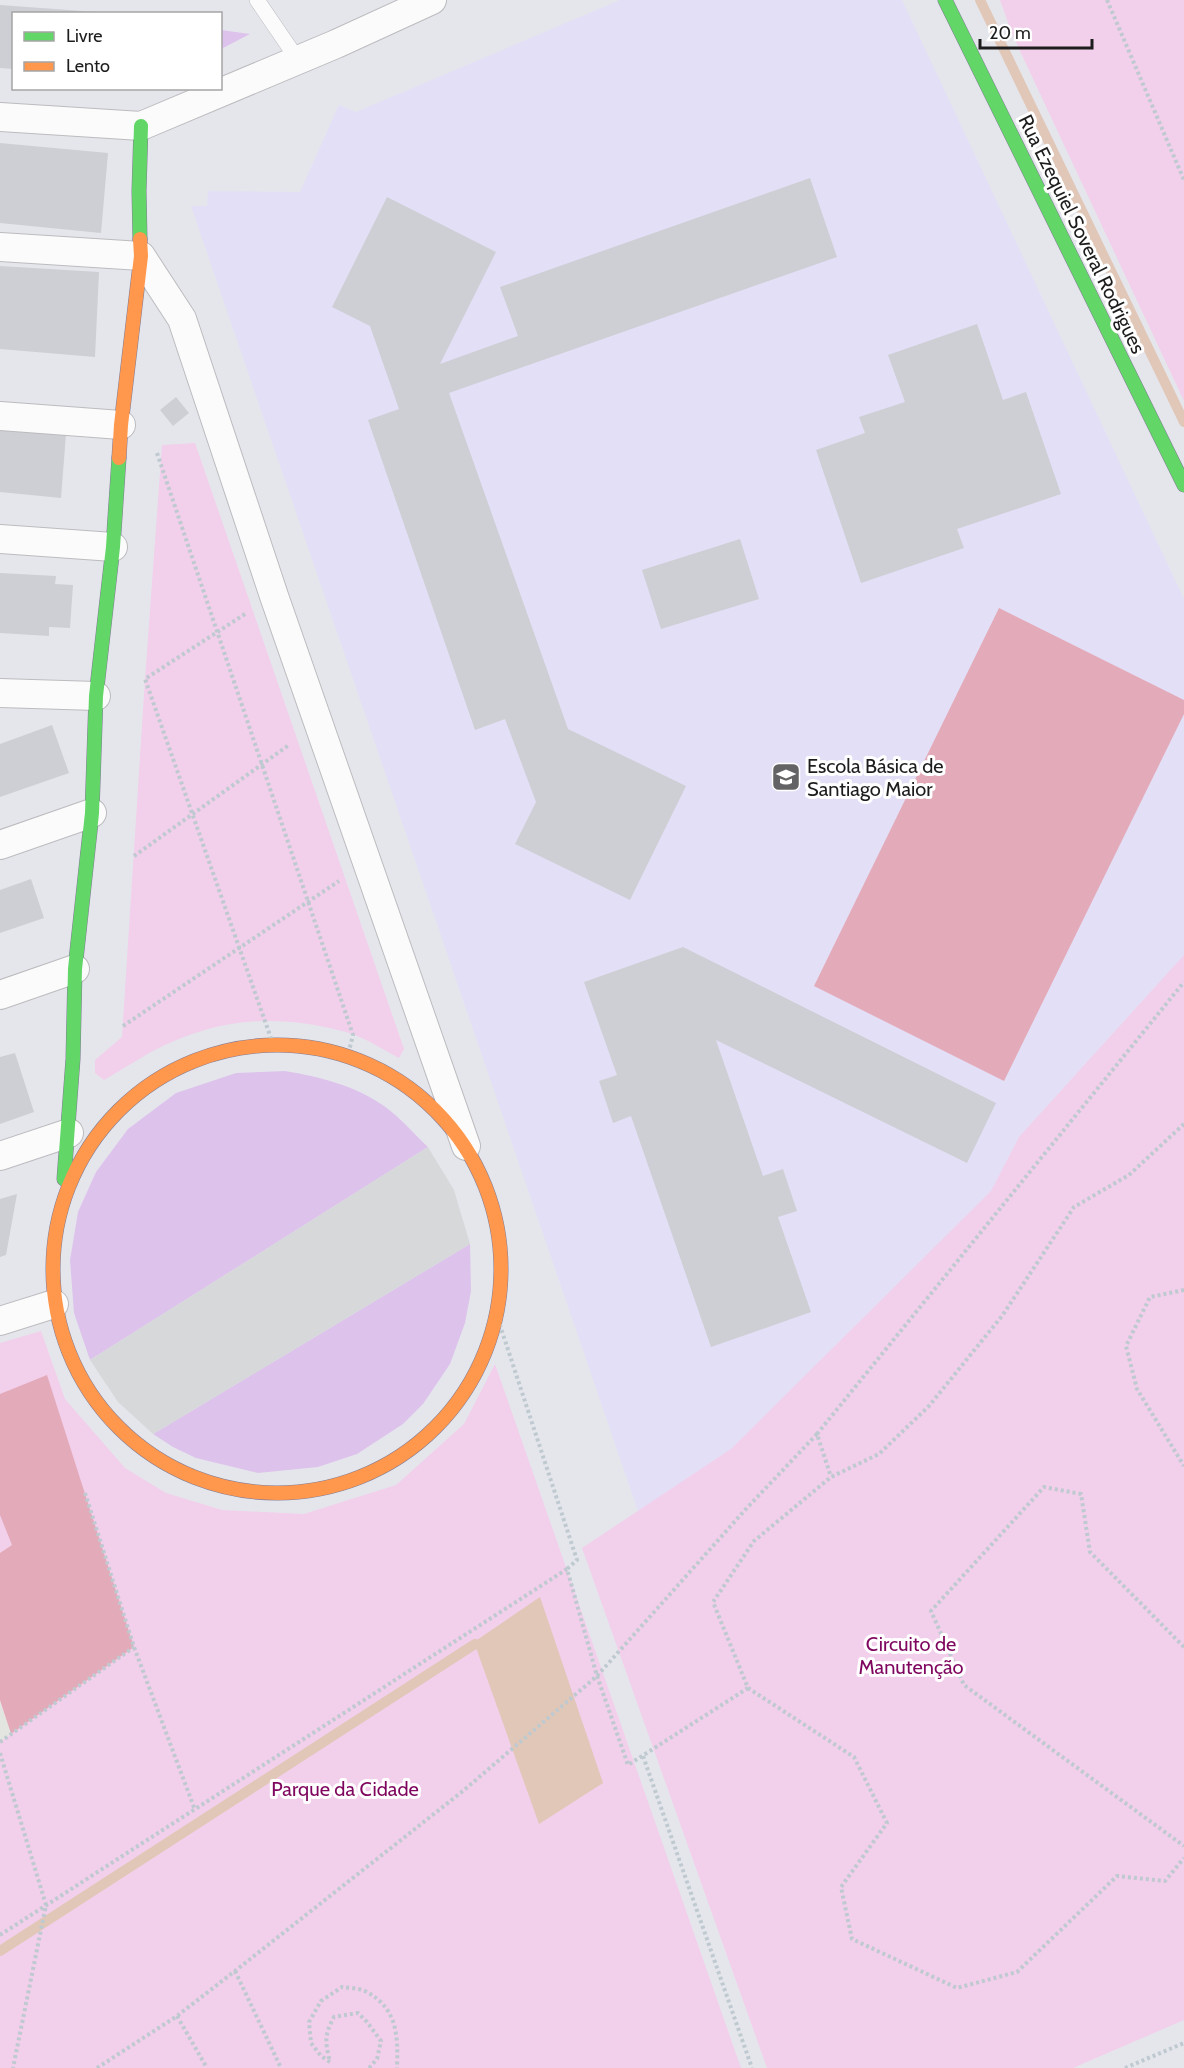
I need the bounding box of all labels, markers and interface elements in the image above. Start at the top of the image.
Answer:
legend [12,12,222,90]
scale bar [980,12,1092,50]
text: 20 m [989,22,1031,44]
text: Livre [66,25,102,47]
text: Lento [66,55,110,77]
street label: Rua Ezequiel Soveral Rodrigues [1014,111,1150,357]
place label: Escola Básica de Santiago Maior [807,754,944,801]
school or university icon: Escola Básica de Santiago Maior [770,761,802,793]
park label: Circuito de Manutenção [858,1632,964,1679]
park label: Parque da Cidade [271,1777,419,1801]

